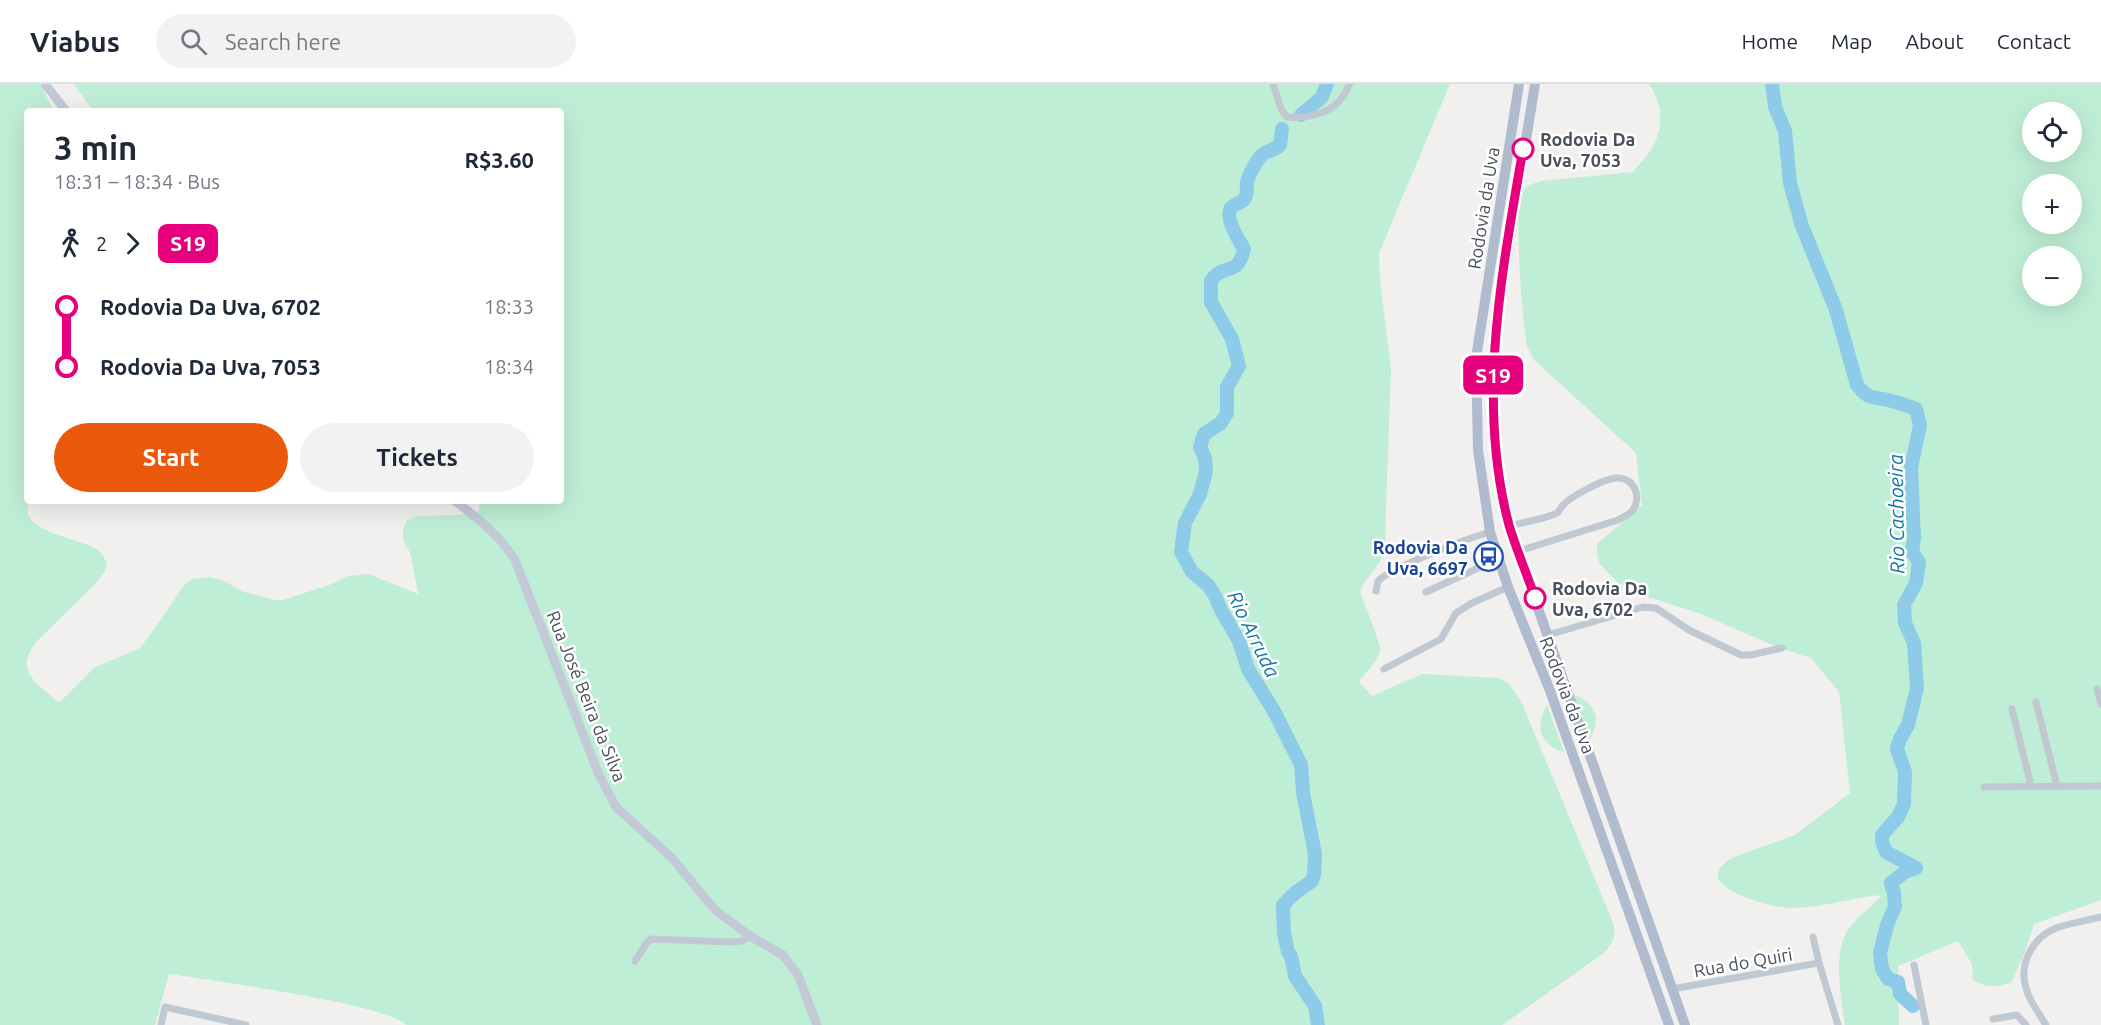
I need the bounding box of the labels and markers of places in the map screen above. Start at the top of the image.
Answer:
place label: Rodovia Da Uva, 7053 [1540,129,1635,170]
marker: Rodovia Da Uva, 7053 [1512,138,1534,160]
place label: Rodovia Da Uva, 6697 [1373,537,1468,578]
bus stop icon: Rodovia Da Uva, 6697 [1473,541,1505,573]
place label: Rodovia Da Uva, 6702 [1552,578,1647,619]
marker: Rodovia Da Uva, 6702 [1524,587,1546,609]

